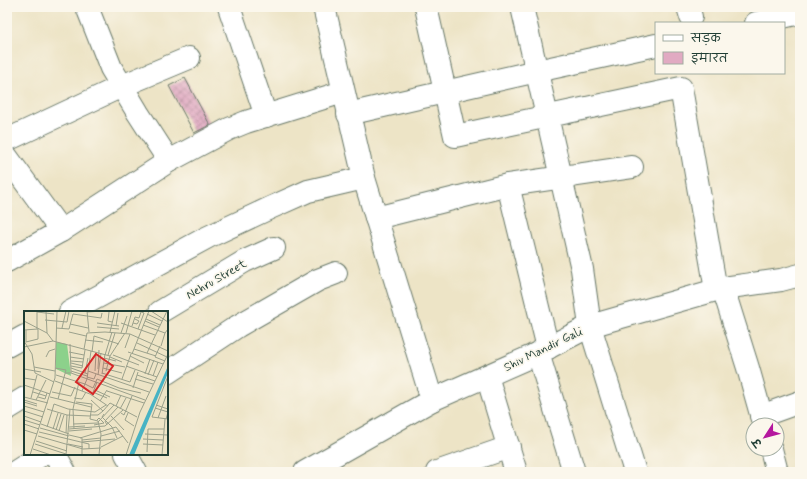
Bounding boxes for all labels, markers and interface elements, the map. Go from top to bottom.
legend [655,22,785,74]
text: सड़क [690,31,722,47]
text: इमारत [691,51,729,67]
street label: Nehru Street [183,256,250,304]
inset map [24,311,168,455]
street label: Shiv Mandir Gali [501,324,585,376]
north arrow [745,417,785,457]
text: उ [749,434,766,450]

